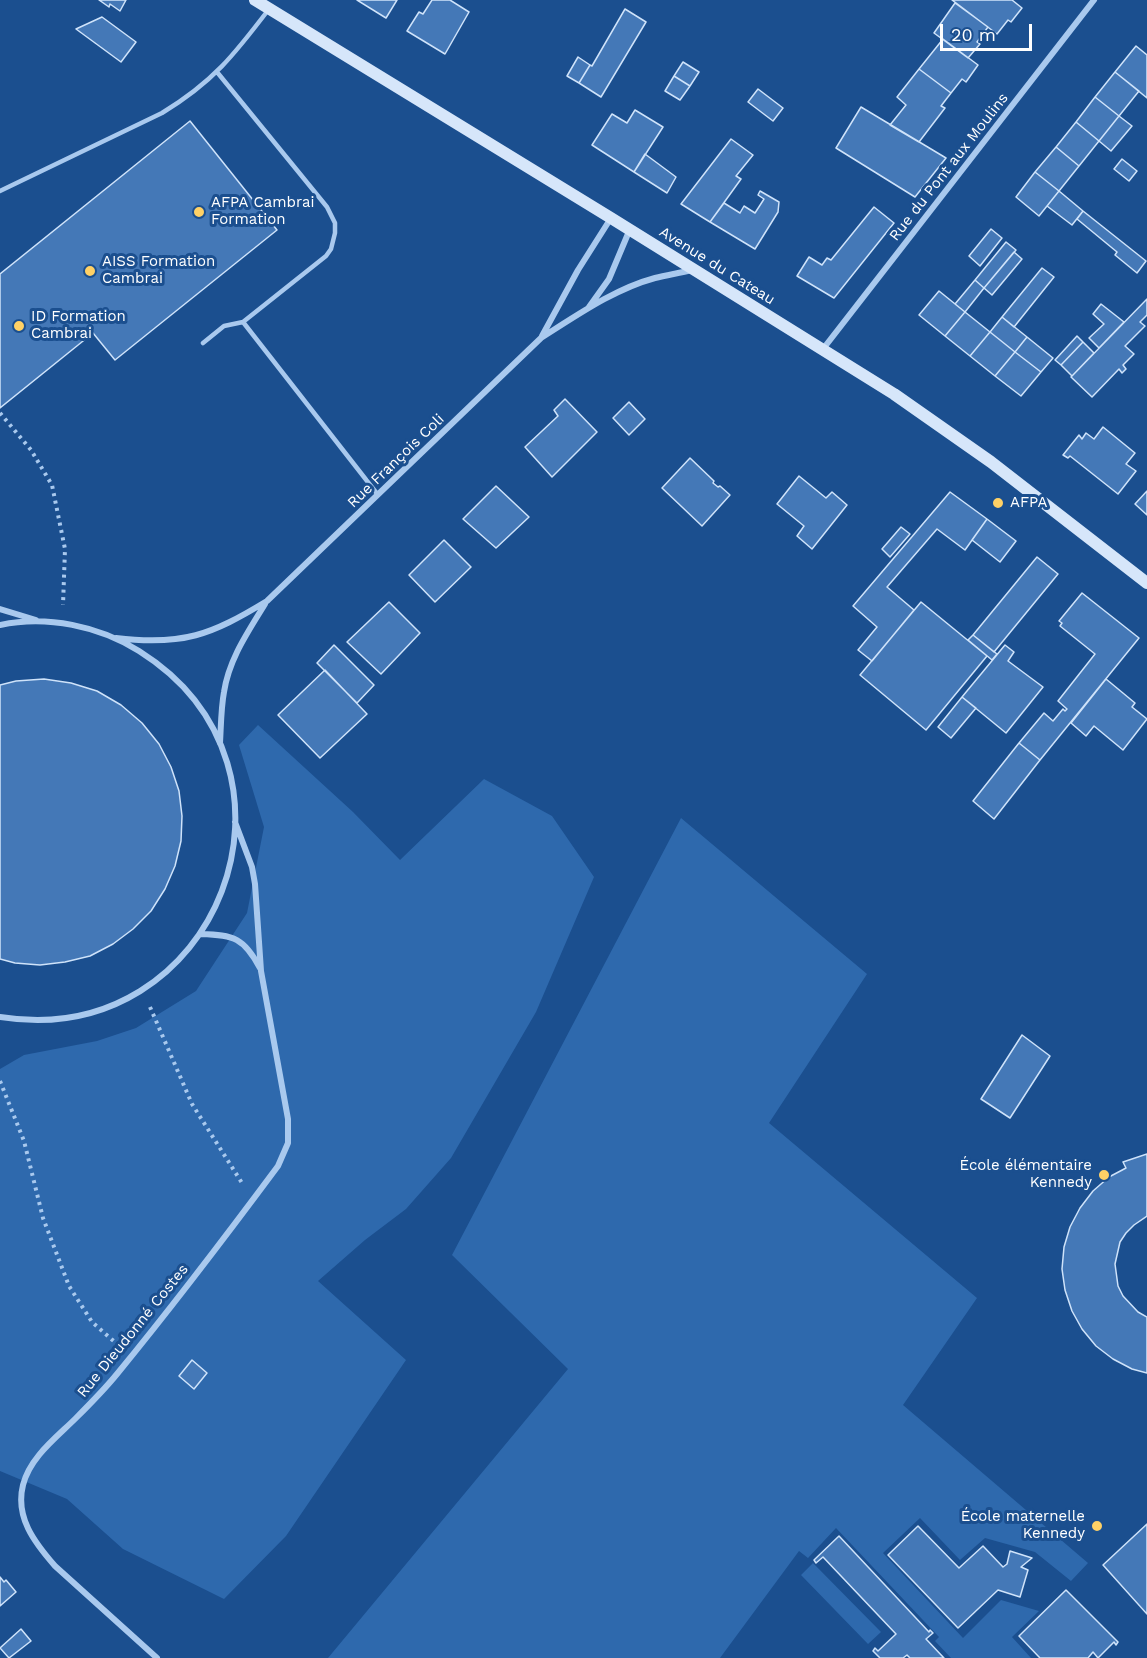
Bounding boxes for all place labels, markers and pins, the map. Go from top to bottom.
place label: AFPA Cambrai Formation [211,194,314,229]
marker: AFPA Cambrai Formation [192,205,206,219]
place label: AISS Formation Cambrai [102,253,215,288]
marker: AISS Formation Cambrai [83,264,97,278]
place label: ID Formation Cambrai [31,308,126,343]
marker: ID Formation Cambrai [12,319,26,333]
place label: AFPA [1010,494,1047,512]
marker: AFPA [991,496,1005,510]
place label: École élémentaire Kennedy [960,1157,1092,1192]
marker: École élémentaire Kennedy [1097,1168,1111,1182]
place label: École maternelle Kennedy [961,1508,1085,1543]
marker: École maternelle Kennedy [1090,1519,1104,1533]

